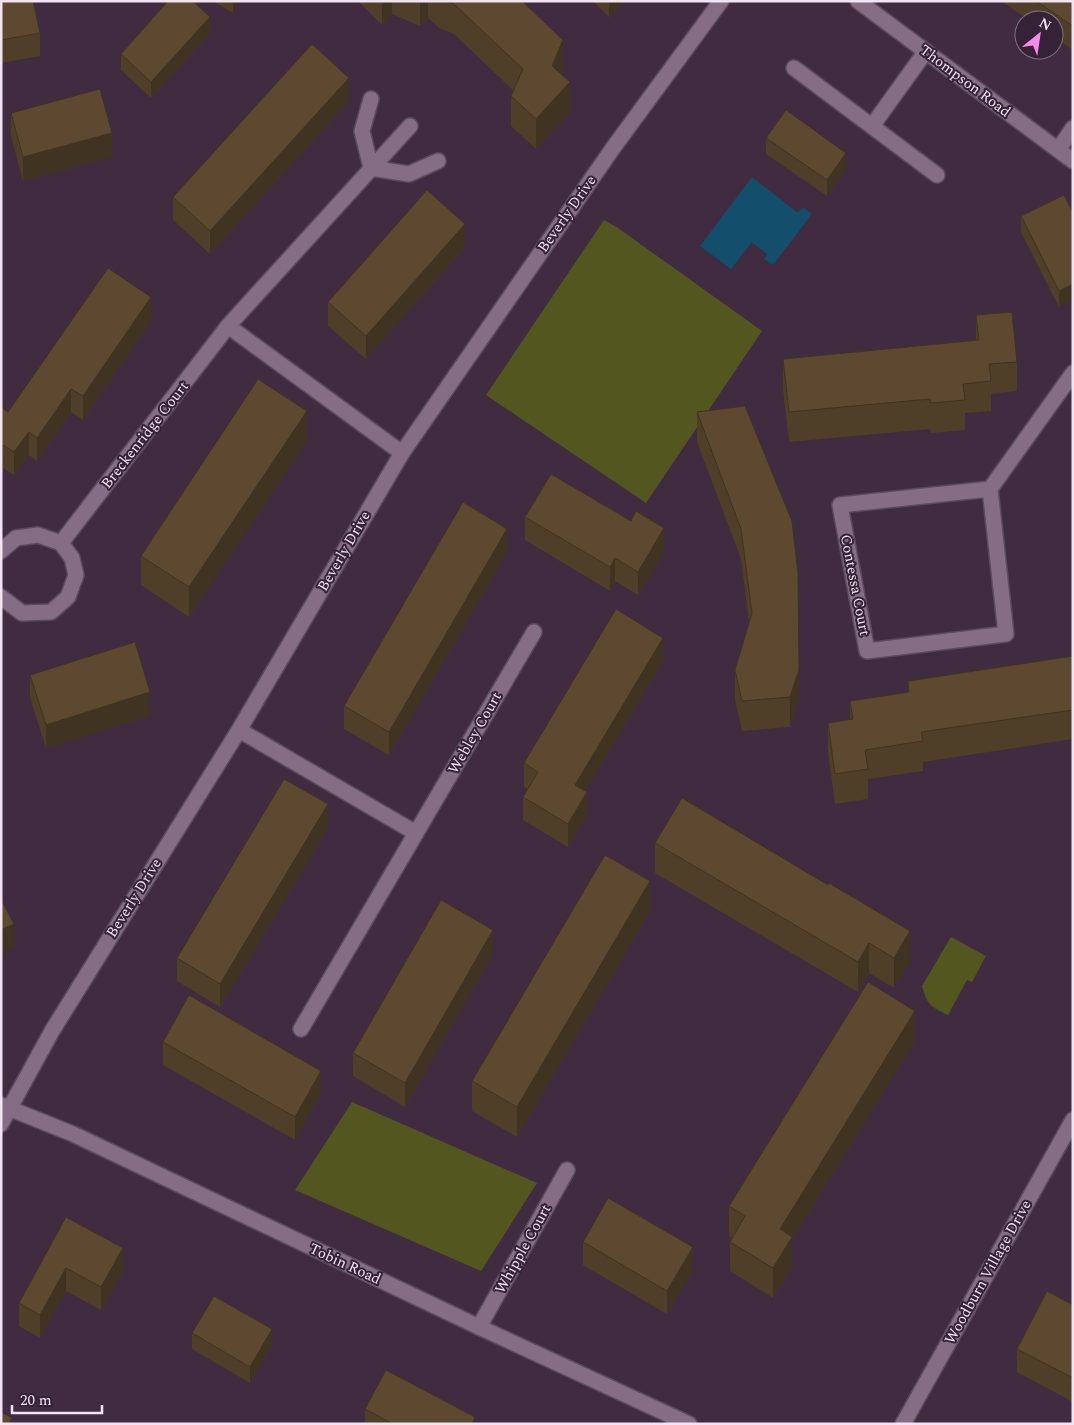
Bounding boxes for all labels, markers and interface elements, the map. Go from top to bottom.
north arrow [1014,10,1064,60]
text: N [1035,12,1055,36]
street label: Thompson Road [914,39,1016,123]
street label: Beverly Drive [532,171,602,257]
street label: Breckenridge Court [96,376,194,494]
street label: Beverly Drive [312,506,376,596]
street label: Contessa Court [834,532,876,638]
street label: Webley Court [442,688,508,778]
street label: Beverly Drive [100,854,168,942]
street label: Woodburn Village Drive [939,1196,1037,1348]
street label: Whipple Court [489,1200,557,1298]
street label: Tobin Road [305,1237,385,1291]
scale bar [12,1382,102,1414]
text: 20 m [20,1389,52,1412]

